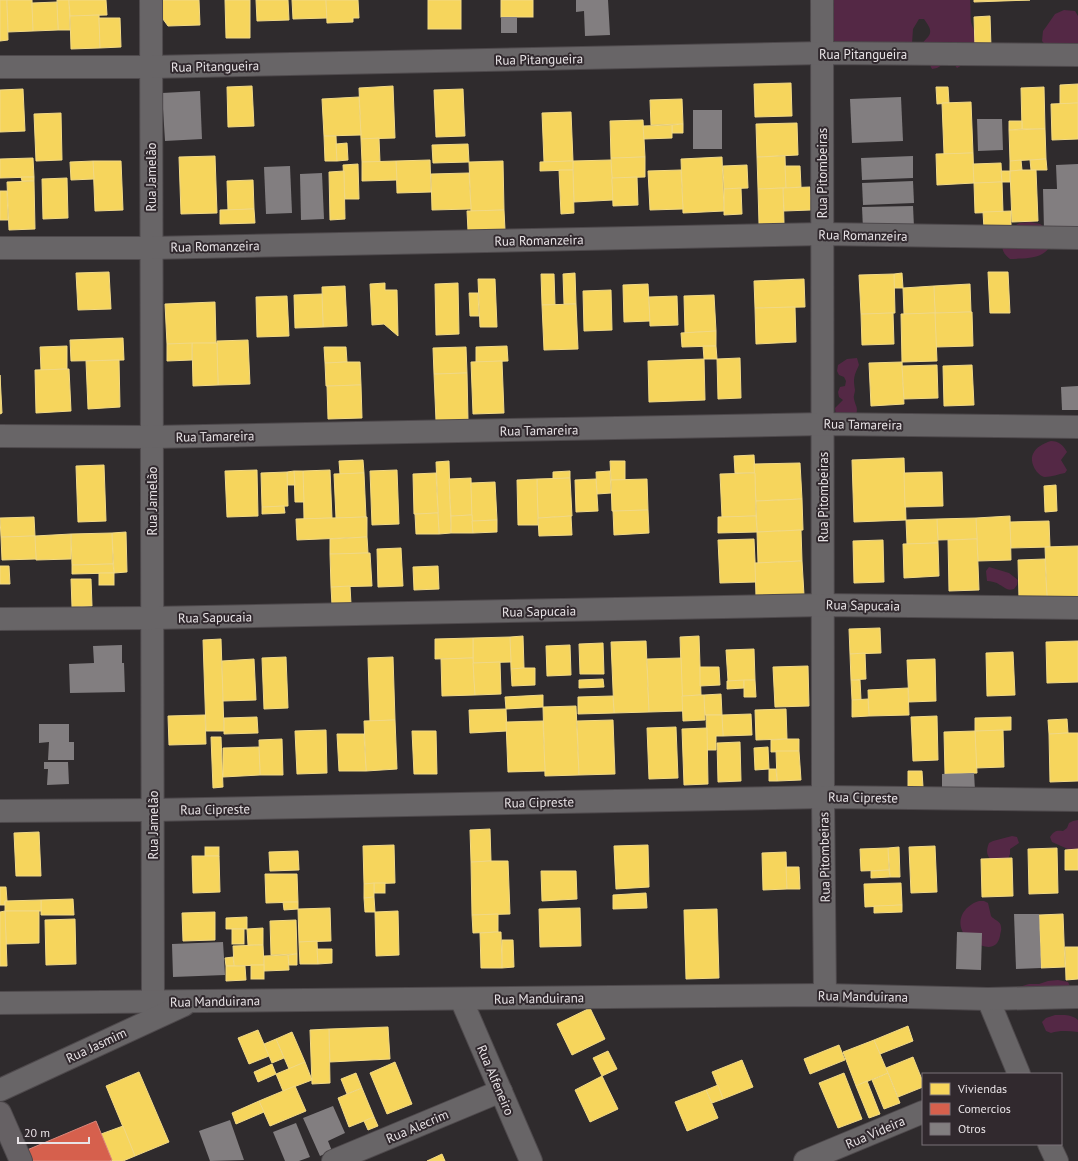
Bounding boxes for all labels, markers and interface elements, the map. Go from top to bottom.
street label: Rua Pitangueira [819,46,907,63]
street label: Rua Pitangueira [495,50,583,69]
street label: Rua Pitangueira [171,57,259,76]
street label: Rua Pitombeiras [814,128,831,218]
street label: Rua Jamelão [143,142,160,212]
street label: Rua Romanzeira [818,226,908,245]
street label: Rua Romanzeira [494,231,584,250]
street label: Rua Romanzeira [170,237,260,256]
street label: Rua Tamareira [823,415,903,434]
street label: Rua Tamareira [499,421,579,440]
street label: Rua Tamareira [175,427,255,446]
street label: Rua Pitombeiras [815,452,832,542]
street label: Rua Jamelão [144,466,161,536]
street label: Rua Sapucaia [826,596,900,615]
street label: Rua Sapucaia [502,602,576,621]
street label: Rua Sapucaia [178,608,252,627]
street label: Rua Cipreste [828,788,898,807]
street label: Rua Jamelão [145,790,162,860]
street label: Rua Cipreste [504,793,574,812]
street label: Rua Cipreste [180,800,250,819]
street label: Rua Pitombeiras [815,812,834,902]
street label: Rua Manduirana [818,987,908,1006]
street label: Rua Manduirana [494,989,584,1008]
street label: Rua Manduirana [170,992,260,1011]
street label: Rua Jasmim [63,1024,129,1067]
street label: Rua Alfeneiro [473,1042,518,1118]
legend [922,1073,1062,1145]
text: Viviendas [957,1081,1007,1096]
text: Comercios [958,1101,1011,1116]
street label: Rua Alecrim [383,1106,451,1147]
street label: Rua Videira [843,1112,907,1153]
scale bar [18,1119,89,1145]
text: Otros [958,1121,986,1136]
text: 20 m [24,1125,50,1140]

